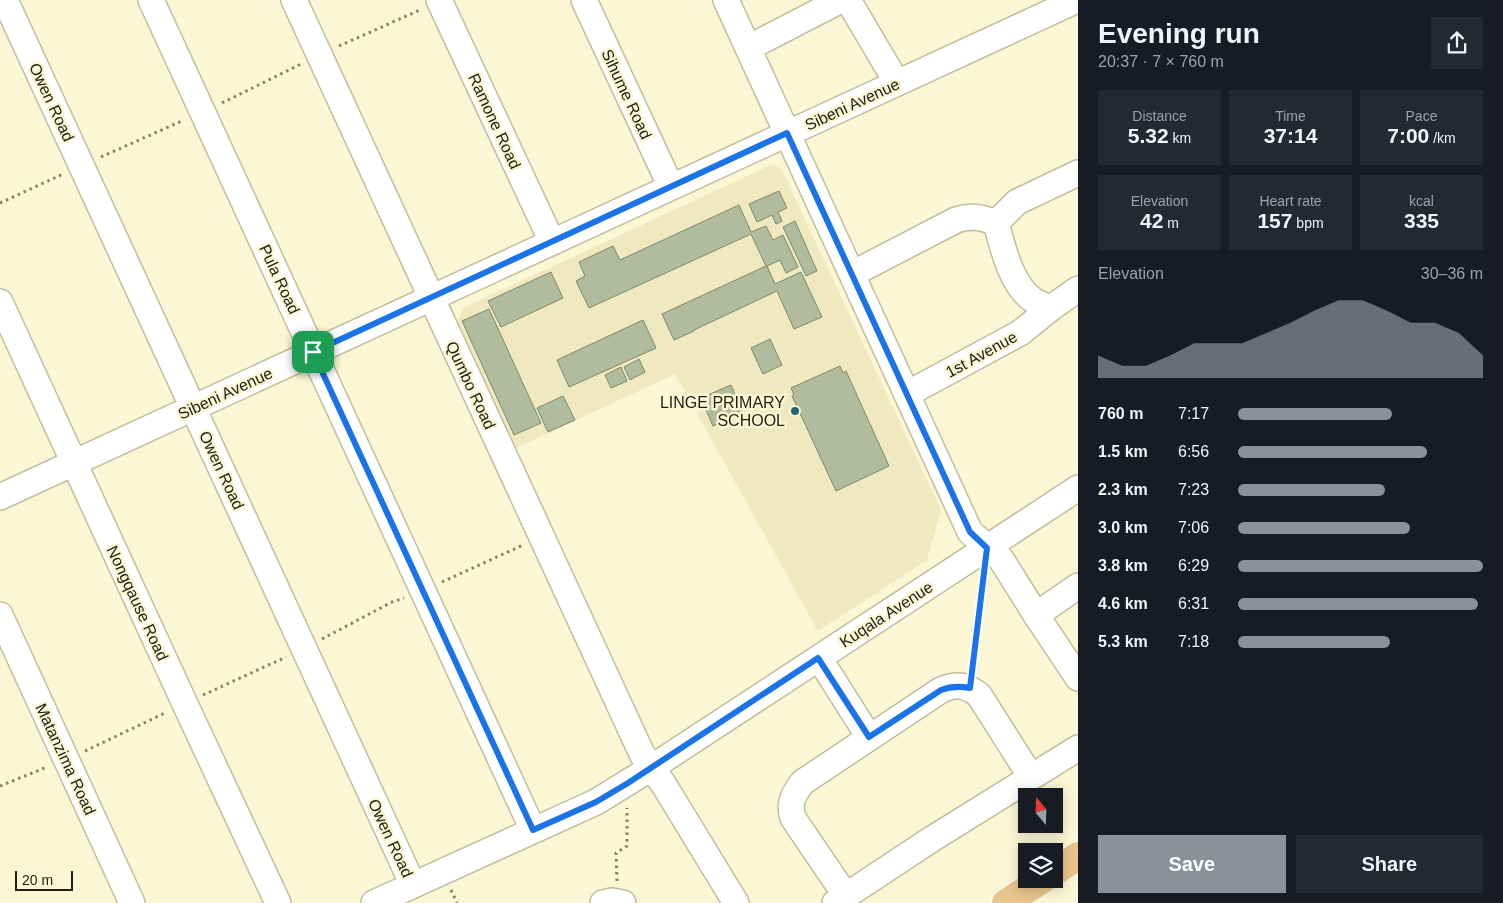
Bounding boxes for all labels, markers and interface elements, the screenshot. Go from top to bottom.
button: share [1431,17,1483,69]
text: Evening run [1098,18,1260,49]
street label: Sihume Road [598,47,655,142]
text: 20:37 · 7 × 760 m [1098,53,1224,70]
street label: Owen Road [26,60,77,144]
street label: Ramone Road [465,71,524,172]
street label: Sibeni Avenue [802,75,902,134]
text: Distance [1132,108,1187,124]
text: Time [1275,108,1306,124]
text: Pace [1406,108,1437,124]
text: 5.32 [1128,124,1169,147]
text: 37:14 [1264,124,1317,147]
text: 7:00 [1387,124,1429,147]
text: km [1169,130,1191,146]
text: /km [1429,130,1456,146]
text: Elevation [1131,193,1188,209]
text: Heart rate [1259,193,1322,209]
text: kcal [1409,193,1434,209]
text: 42 [1140,209,1163,232]
text: 157 [1257,209,1292,232]
text: 335 [1404,209,1439,232]
text: m [1163,215,1179,231]
text: bpm [1292,215,1324,231]
street label: Pula Road [256,242,303,317]
text: Elevation [1098,265,1164,282]
text: 30–36 m [1421,265,1483,282]
street label: 1st Avenue [943,328,1020,381]
pin [292,331,334,373]
icon: arrive [299,338,327,366]
street label: Qumbo Road [443,338,498,432]
street label: Sibeni Avenue [175,364,275,423]
place label: LINGE PRIMARY SCHOOL [660,394,785,429]
marker: LINGE PRIMARY SCHOOL [789,405,801,417]
text: 760 m [1098,405,1143,422]
text: 7:17 [1178,405,1209,422]
street label: Owen Road [196,428,247,512]
text: 1.5 km [1098,443,1148,460]
text: 6:56 [1178,443,1209,460]
text: 2.3 km [1098,481,1148,498]
text: 7:23 [1178,481,1209,498]
text: 3.0 km [1098,519,1148,536]
text: 7:06 [1178,519,1209,536]
street label: Nongqause Road [104,543,172,663]
text: 3.8 km [1098,557,1148,574]
text: 6:29 [1178,557,1209,574]
street label: Kuqala Avenue [837,578,936,651]
text: 4.6 km [1098,595,1148,612]
text: 6:31 [1178,595,1209,612]
text: 5.3 km [1098,633,1148,650]
text: 7:18 [1178,633,1209,650]
street label: Matanzima Road [32,701,99,818]
north arrow [1018,788,1062,832]
map controls [1018,788,1063,888]
street label: Owen Road [365,796,416,880]
button: Save [1098,835,1286,893]
button: Share [1296,835,1483,893]
button: layers [1018,843,1063,888]
scale bar [15,868,72,891]
text: 20 m [22,872,53,888]

